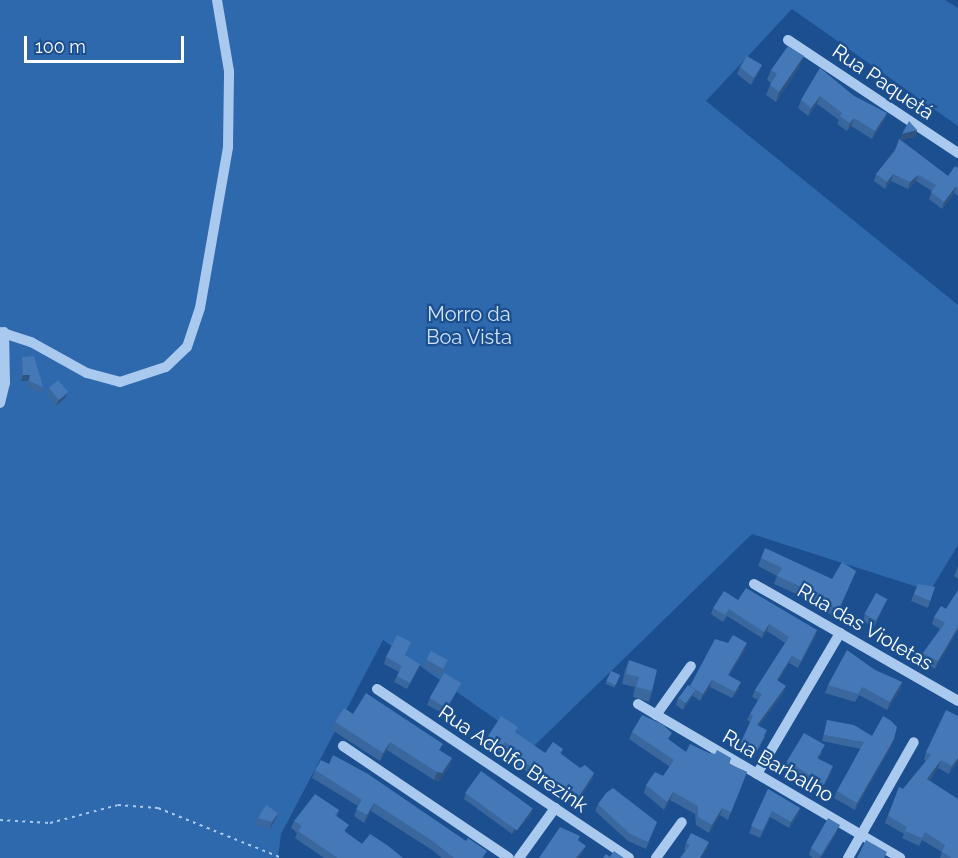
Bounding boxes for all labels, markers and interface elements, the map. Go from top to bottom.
scale bar [27,24,188,62]
text: 100 m [35,36,86,57]
street label: Rua Paquetá [828,39,938,125]
park label: Morro da Boa Vista [426,302,512,349]
street label: Rua das Violetas [793,578,937,676]
street label: Rua Adolfo Brezink [434,700,592,818]
street label: Rua Barbalho [718,725,838,807]

